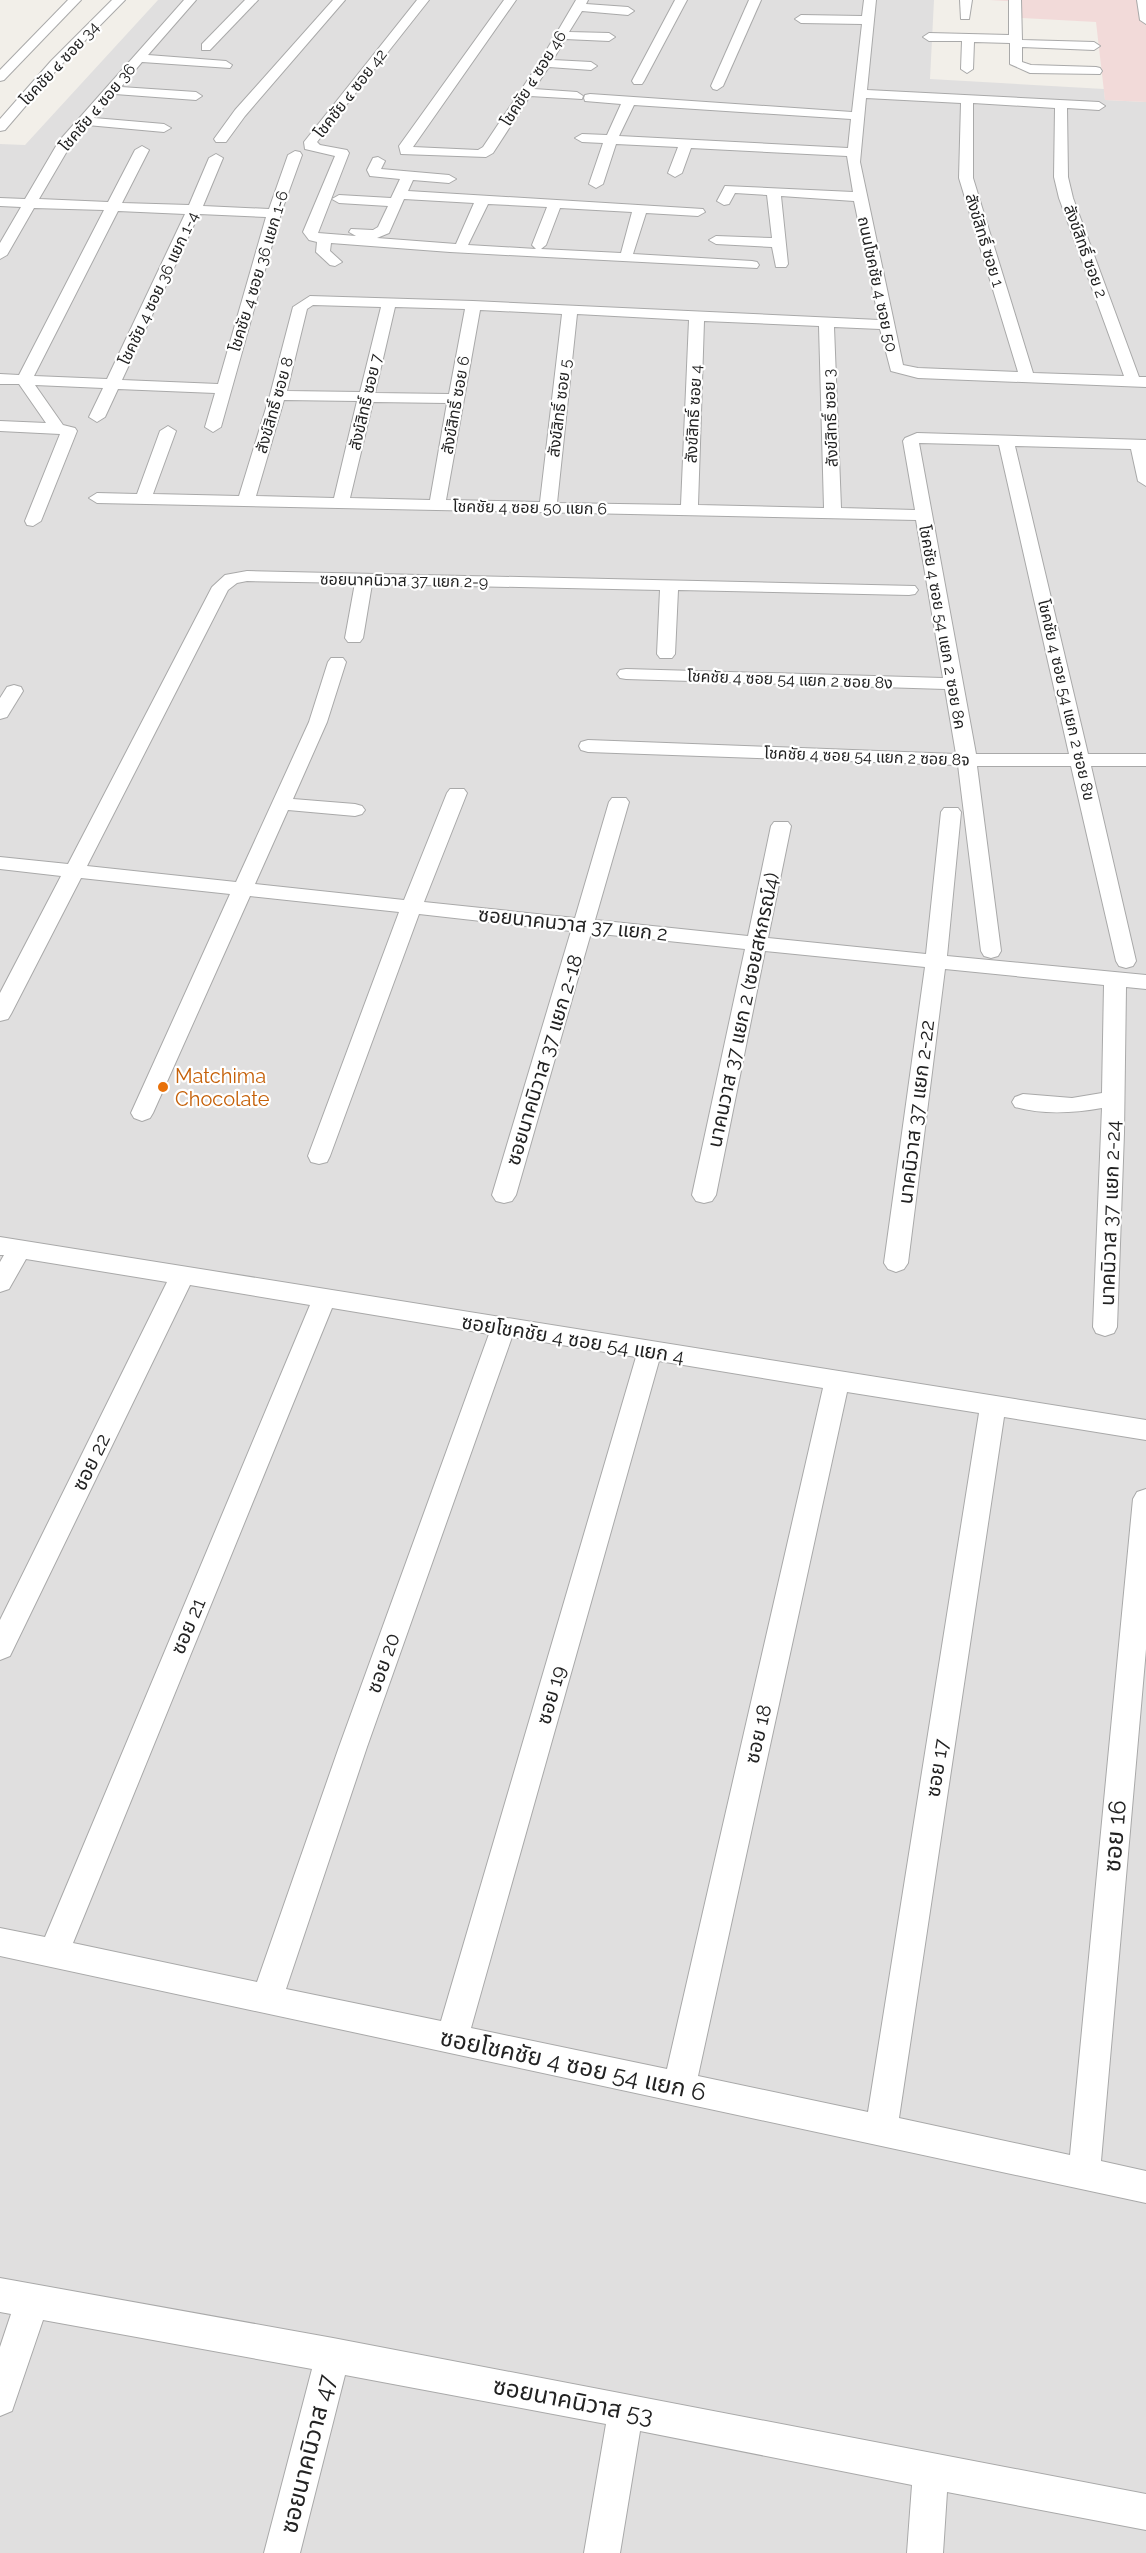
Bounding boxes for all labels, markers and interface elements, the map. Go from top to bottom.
street label: โชคชัย ๔ ซอย 34 [16,17,103,109]
street label: โชคชัย ๔ ซอย 46 [497,27,570,129]
street label: โชคชัย ๔ ซอย 42 [310,45,391,141]
street label: โชคชัย ๔ ซอย 36 [55,60,139,155]
street label: โชคชัย 4 ซอย 36 แยก 1-6 [225,188,292,354]
street label: สังข์สิทธิ์ ซอย 1 [961,191,1008,289]
street label: สังข์สิทธิ์ ซอย 2 [1060,202,1111,301]
street label: โชคชัย 4 ซอย 36 แยก 1-4 [115,209,202,368]
street label: ถนนโชคชัย 4 ซอย 50 [854,215,901,354]
street label: สังข์สิทธิ์ ซอย 7 [345,352,386,452]
street label: สังข์สิทธิ์ ซอย 6 [437,354,473,456]
street label: สังข์สิทธิ์ ซอย 8 [252,355,297,456]
street label: สังข์สิทธิ์ ซอย 5 [544,358,575,458]
street label: สังข์สิทธิ์ ซอย 4 [681,364,706,464]
street label: สังข์สิทธิ์ ซอย 3 [819,368,842,467]
street label: โชคชัย 4 ซอย 50 แยก 6 [453,497,607,518]
street label: โชคชัย 4 ซอย 54 แยก 2 ซอย 8ค [915,524,970,731]
street label: ซอยนาคนิวาส 37 แยก 2-9 [320,570,488,591]
street label: โชคชัย 4 ซอย 54 แยก 2 ซอย 8ข [1034,598,1099,803]
street label: โชคชัย 4 ซอย 54 แยก 2 ซอย 8ง [687,666,893,693]
street label: โชคชัย 4 ซอย 54 แยก 2 ซอย 8จ [764,743,970,770]
street label: นาคนวาส 37 แยก 2 (ซอยสหกรณ์4) [702,870,784,1150]
street label: ซอยนาคนวาส 37 แยก 2 [477,902,669,946]
street label: ซอยนาคนิวาส 37 แยก 2-18 [500,952,588,1168]
street label: นาคนิวาส 37 แยก 2-22 [893,1019,939,1205]
place label: Matchima Chocolate [175,1064,270,1111]
marker: Matchima Chocolate [156,1080,170,1094]
street label: นาคนิวาส 37 แยก 2-24 [1095,1120,1125,1306]
street label: ซอยโชคชัย 4 ซอย 54 แยก 4 [460,1310,686,1368]
street label: ซอย 22 [67,1430,115,1494]
street label: ซอย 21 [166,1594,211,1658]
street label: ซอย 20 [361,1630,405,1696]
street label: ซอย 19 [531,1663,571,1727]
street label: ซอย 18 [740,1702,776,1766]
street label: ซอย 17 [921,1737,953,1799]
street label: ซอย 16 [1097,1799,1132,1873]
street label: ซอยโชคชัย 4 ซอย 54 แยก 6 [437,2022,709,2107]
street label: ซอยนาคนิวาส 47 [274,2371,341,2536]
street label: ซอยนาคนิวาส 53 [491,2371,656,2430]

